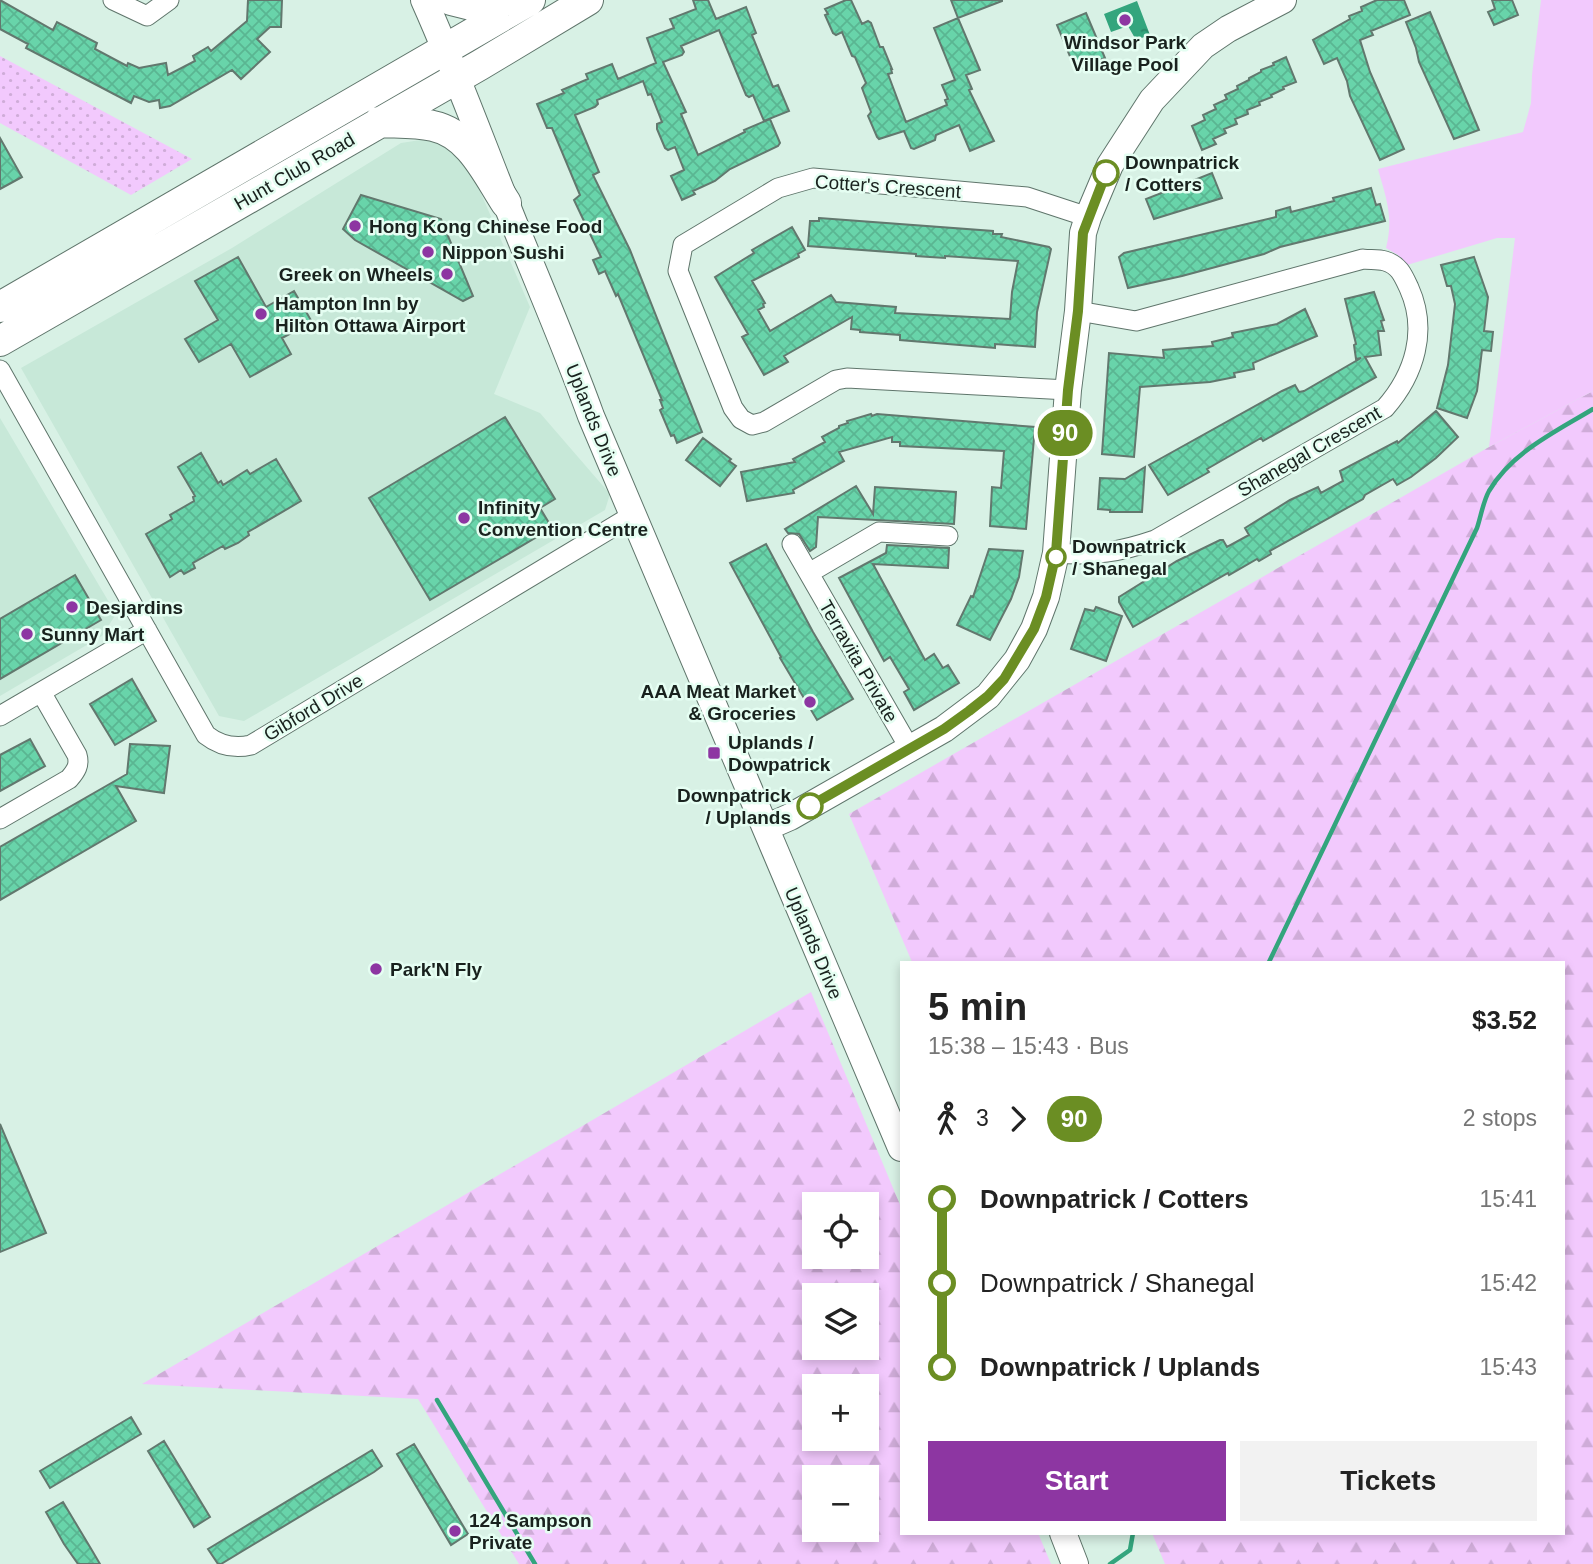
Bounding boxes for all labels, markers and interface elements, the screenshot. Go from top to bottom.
marker: Windsor Park Village Pool [1117,12,1133,28]
place label: Windsor Park Village Pool [1064,32,1187,75]
street label: Hunt Club Road [230,129,358,214]
place label: Downpatrick / Cotters [1125,152,1239,195]
marker: Downpatrick / Cotters [1093,160,1119,186]
street label: Cotter's Crescent [814,171,962,202]
place label: Hong Kong Chinese Food [369,216,602,237]
marker: Hong Kong Chinese Food [347,218,363,234]
place label: Nippon Sushi [442,242,564,263]
marker: Nippon Sushi [420,244,436,260]
place label: Greek on Wheels [279,264,433,285]
marker: Greek on Wheels [439,266,455,282]
place label: Hampton Inn by Hilton Ottawa Airport [275,293,466,336]
marker: Hampton Inn by Hilton Ottawa Airport [253,306,269,322]
street label: Uplands Drive [561,361,626,479]
street label: Shanegal Crescent [1234,402,1385,501]
line badge: 90 [1034,410,1096,456]
text: 90 [1052,419,1078,446]
place label: Infinity Convention Centre [478,497,648,540]
marker: Infinity Convention Centre [456,510,472,526]
place label: Downpatrick / Shanegal [1072,536,1186,579]
marker: Downpatrick / Shanegal [1046,547,1066,567]
place label: Desjardins [86,597,183,618]
street label: Terravita Private [815,597,902,726]
marker: Desjardins [64,599,80,615]
place label: Sunny Mart [41,624,145,645]
marker: Sunny Mart [19,626,35,642]
street label: Gibford Drive [260,670,367,745]
place label: AAA Meat Market & Groceries [640,681,797,724]
marker: AAA Meat Market & Groceries [802,694,818,710]
place label: Uplands / Dowpatrick [728,732,831,775]
marker: Uplands / Dowpatrick [706,745,722,761]
place label: Downpatrick / Uplands [677,785,791,828]
marker: Downpatrick / Uplands [797,793,823,819]
street label: Uplands Drive [781,884,847,1002]
place label: Park'N Fly [390,959,483,980]
marker: Park'N Fly [368,961,384,977]
text: 5 min [928,986,1027,1028]
text: $3.52 [1472,1005,1537,1035]
text: 15:38 – 15:43 · Bus [928,1033,1129,1059]
icon: walk [928,1100,966,1138]
icon: forward [999,1100,1037,1138]
text: 3 [976,1105,989,1131]
text: 90 [1061,1105,1088,1132]
text: 2 stops [1463,1105,1537,1131]
text: Downpatrick / Cotters [980,1184,1249,1214]
text: 15:41 [1479,1186,1537,1212]
map controls [802,1192,879,1542]
button: locate [802,1192,879,1269]
text: Downpatrick / Shanegal [980,1268,1255,1298]
text: 15:42 [1479,1270,1537,1296]
button: layers [802,1283,879,1360]
text: Downpatrick / Uplands [980,1352,1260,1382]
text: 15:43 [1479,1354,1537,1380]
button: + [802,1374,879,1451]
button: Start [928,1441,1226,1521]
button: Tickets [1240,1441,1537,1521]
button: − [802,1465,879,1542]
place label: 124 Sampson Private [469,1510,592,1553]
marker: 124 Sampson Private [447,1523,463,1539]

